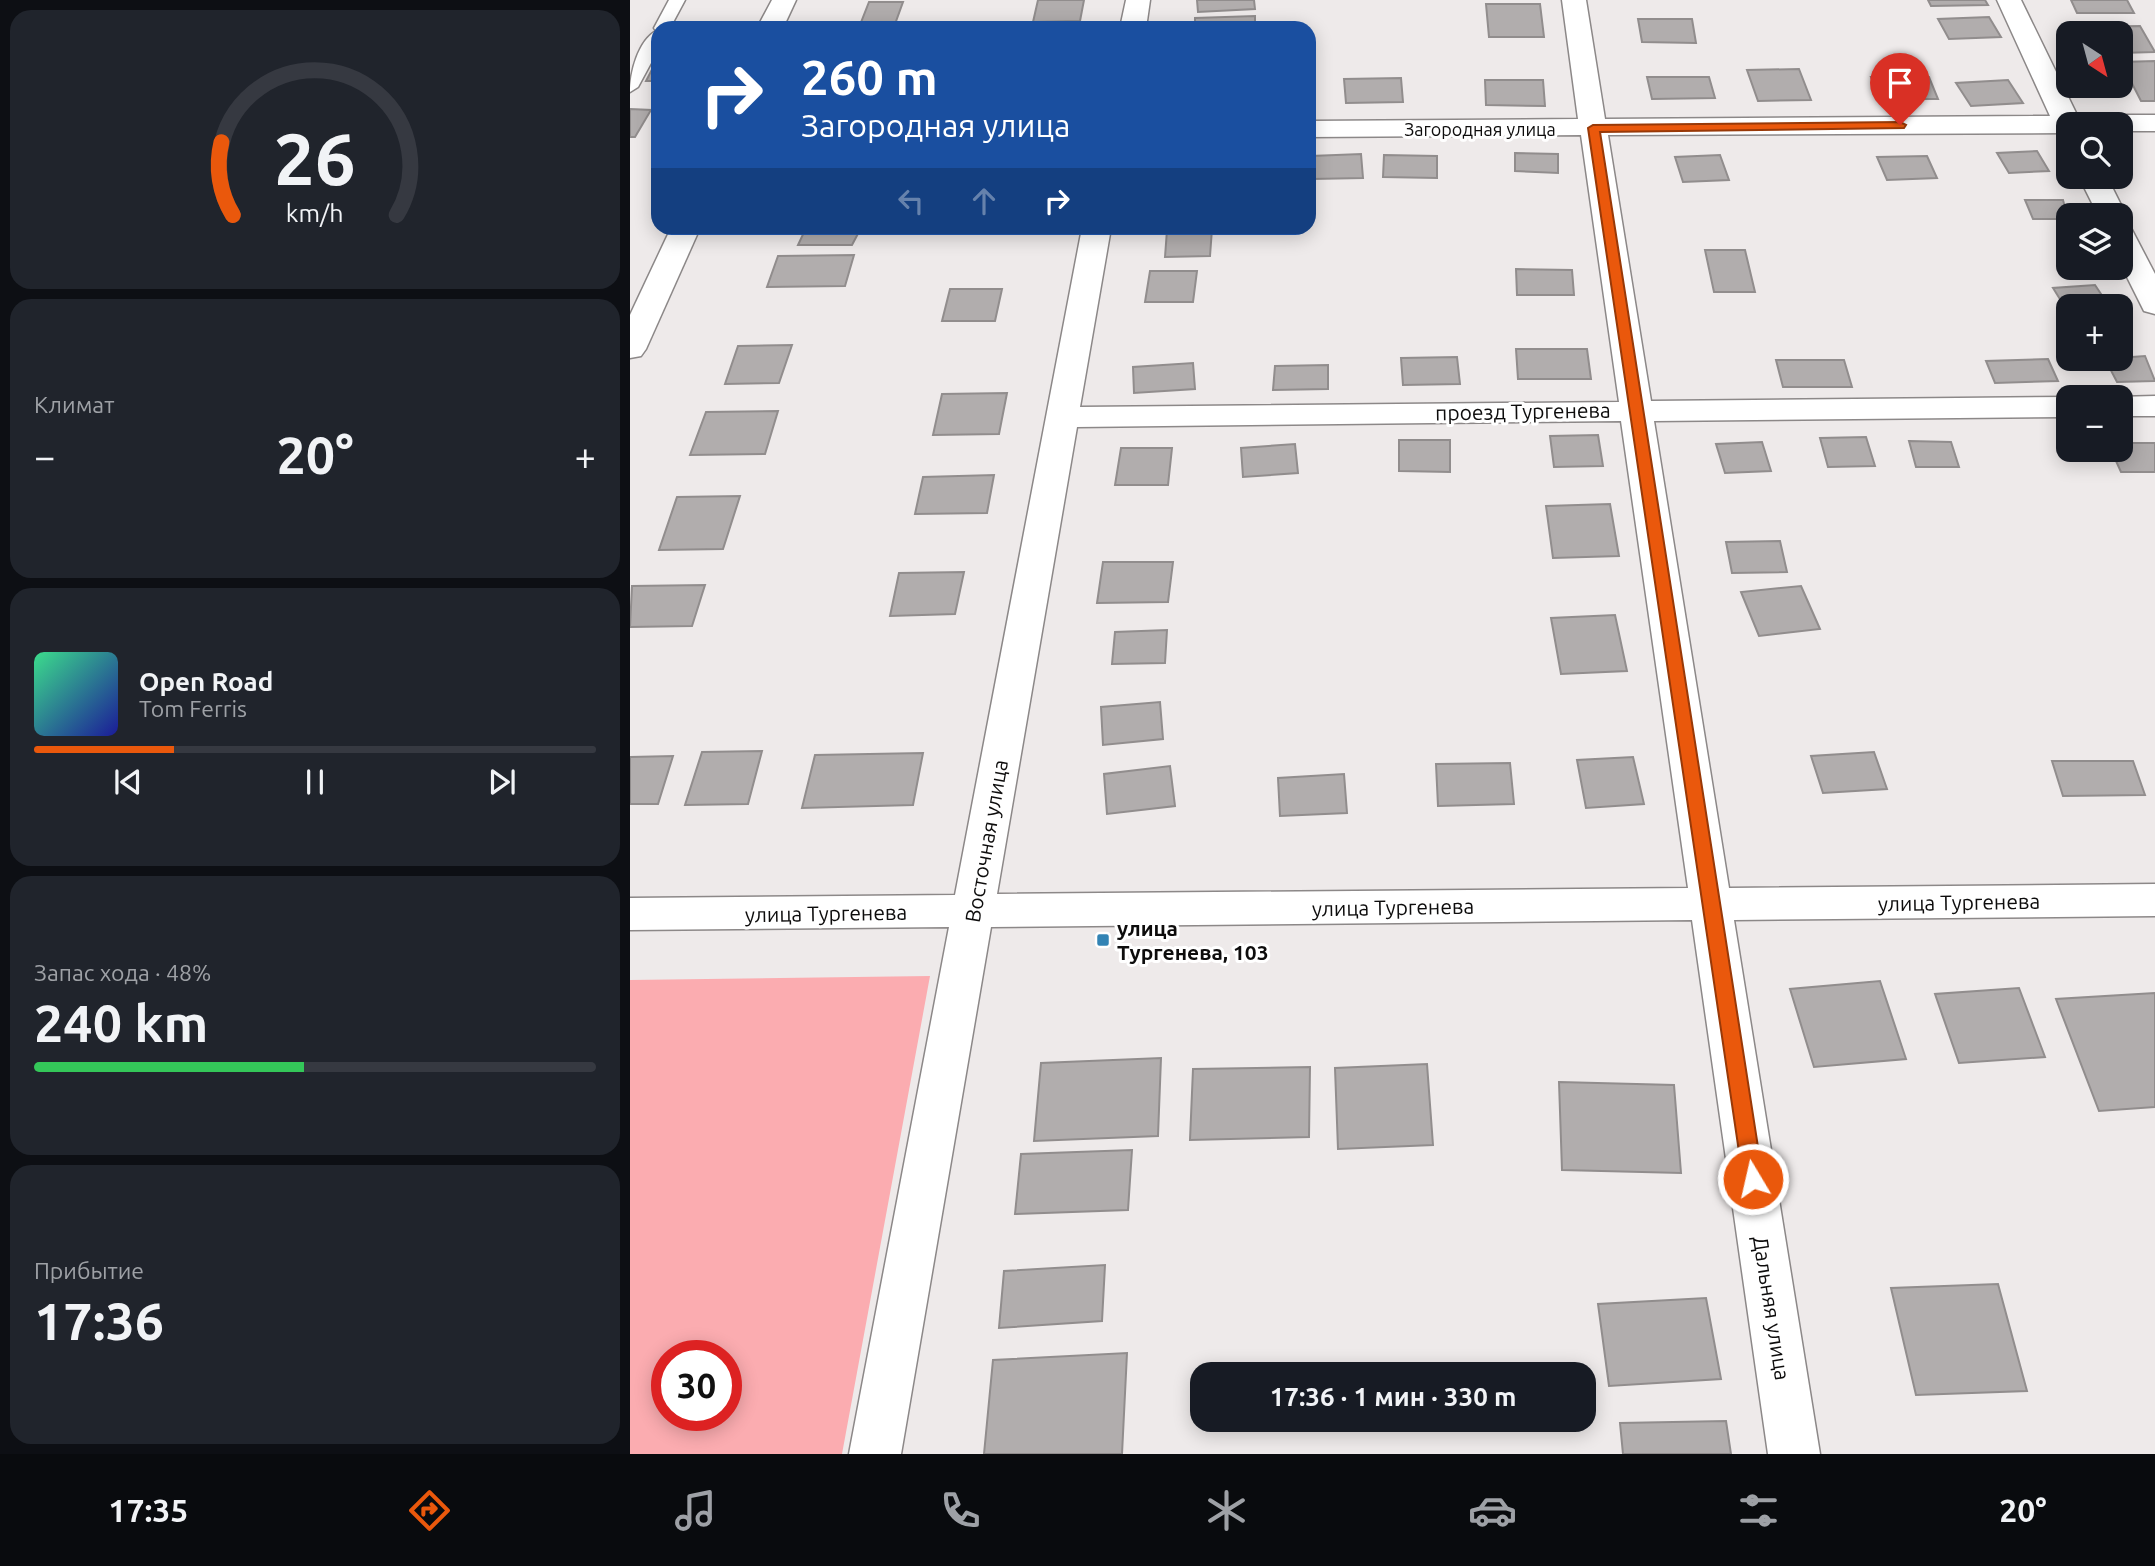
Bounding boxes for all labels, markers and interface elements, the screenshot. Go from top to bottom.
north arrow [2056,21,2133,98]
map controls [2056,21,2133,462]
icon: right [686,49,777,140]
text: 260 m [801,49,938,104]
pin [1870,53,1930,125]
icon: arrive [1881,64,1919,102]
text: Загородная улица [801,107,1070,143]
button: search [2056,112,2133,189]
text: 26 [274,118,356,200]
street label: Загородная улица [1404,119,1556,139]
icon: left [892,182,930,220]
icon: ahead [965,182,1003,220]
icon: right [1038,182,1076,220]
text: km/h [286,199,344,227]
button: layers [2056,203,2133,280]
button: + [2056,294,2133,371]
button: − [2056,385,2133,462]
text: Климат [34,392,114,417]
street label: проезд Тургенева [1435,397,1611,425]
text: 20° [276,426,354,484]
text: − [34,435,55,477]
text: + [575,435,596,477]
text: Open Road [139,667,273,696]
text: Tom Ferris [139,696,247,721]
street label: Восточная улица [960,758,1012,924]
icon: previous [109,763,147,801]
icon: pause [296,763,334,801]
icon: next [483,763,521,801]
street label: улица Тургенева [1878,889,2040,915]
street label: улица Тургенева [1312,894,1474,920]
street label: улица Тургенева [745,900,907,926]
place label: улица Тургенева, 103 [1117,916,1269,964]
marker: улица Тургенева, 103 [1095,932,1111,948]
text: Запас хода · 48% [34,960,211,985]
text: 240 km [34,994,208,1052]
position arrow [1716,1142,1790,1216]
street label: Дальняя улица [1749,1234,1795,1382]
text: Прибытие [34,1258,144,1283]
text: 17:36 [34,1292,164,1350]
speed limit sign: 30 [651,1340,742,1431]
text: 17:36 · 1 мин · 330 m [1270,1382,1516,1411]
icon: directions [405,1486,454,1535]
icon: music [671,1486,720,1535]
icon: phone [936,1486,985,1535]
icon: climate [1202,1486,1251,1535]
icon: car [1468,1486,1517,1535]
icon: filters [1734,1486,1783,1535]
text: 17:35 [108,1492,188,1528]
text: 20° [1999,1492,2047,1528]

